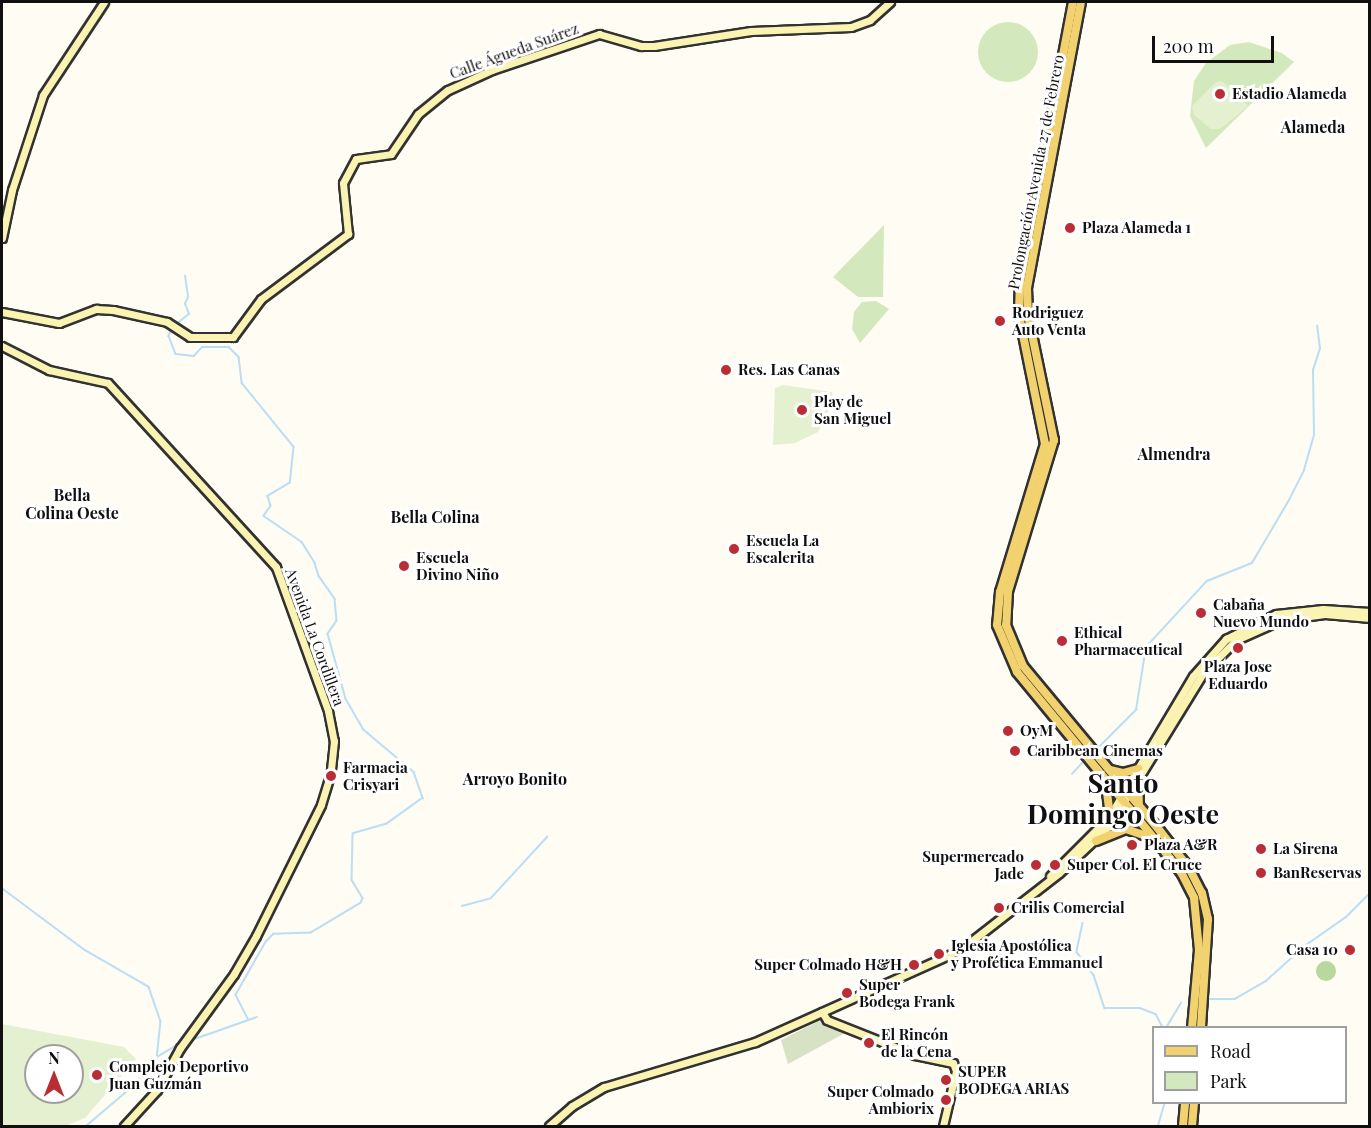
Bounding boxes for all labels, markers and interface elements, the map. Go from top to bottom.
street label: Calle Águeda Suárez [447,19,581,83]
scale bar [1155,24,1276,62]
text: 200 m [1163,34,1214,58]
street label: Prolongación Avenida 27 de Febrero [1004,53,1068,291]
place label: Estadio Alameda [1232,85,1347,103]
marker: Estadio Alameda [1213,87,1227,101]
district label: Alameda [1281,117,1345,137]
place label: Plaza Alameda 1 [1082,219,1192,237]
marker: Plaza Alameda 1 [1063,221,1077,235]
place label: Rodriguez Auto Venta [1012,303,1087,338]
marker: Rodriguez Auto Venta [993,314,1007,328]
place label: Res. Las Canas [738,361,840,379]
marker: Res. Las Canas [719,363,733,377]
place label: Play de San Miguel [814,392,891,427]
marker: Play de San Miguel [795,403,809,417]
district label: Almendra [1137,444,1211,464]
district label: Bella Colina Oeste [25,485,119,523]
district label: Bella Colina [390,507,480,527]
place label: Escuela La Escalerita [746,531,819,566]
marker: Escuela La Escalerita [727,542,741,556]
place label: Escuela Divino Niño [416,548,499,583]
marker: Escuela Divino Niño [397,559,411,573]
street label: Avenida La Cordillera [282,565,348,709]
place label: Cabaña Nuevo Mundo [1213,595,1309,630]
marker: Cabaña Nuevo Mundo [1194,606,1208,620]
place label: Ethical Pharmaceutical [1074,623,1183,658]
marker: Ethical Pharmaceutical [1055,634,1069,648]
marker: Plaza Jose Eduardo [1231,641,1245,655]
place label: Plaza Jose Eduardo [1204,657,1272,692]
place label: OyM [1020,722,1053,740]
marker: OyM [1001,724,1015,738]
place label: Caribbean Cinemas [1027,742,1163,760]
marker: Caribbean Cinemas [1008,744,1022,758]
place label: Farmacia Crisyari [343,758,408,793]
district label: Santo Domingo Oeste [1027,766,1219,829]
marker: Farmacia Crisyari [324,769,338,783]
district label: Arroyo Bonito [463,769,567,789]
place label: Plaza A&R [1144,836,1218,854]
marker: Plaza A&R [1125,838,1139,852]
place label: La Sirena [1273,840,1338,858]
marker: La Sirena [1254,842,1268,856]
place label: Supermercado Jade [922,847,1024,882]
place label: Super Col. El Cruce [1067,856,1202,874]
marker: Supermercado Jade [1029,858,1043,872]
marker: Super Col. El Cruce [1048,858,1062,872]
place label: BanReservas [1273,864,1362,882]
marker: BanReservas [1254,866,1268,880]
place label: Crilis Comercial [1011,899,1125,917]
marker: Crilis Comercial [992,901,1006,915]
place label: Iglesia Apostólica y Profética Emmanuel [951,936,1103,971]
place label: Casa 10 [1286,941,1338,959]
marker: Casa 10 [1343,943,1357,957]
marker: Iglesia Apostólica y Profética Emmanuel [932,947,946,961]
place label: Super Colmado H&H [754,956,902,974]
marker: Super Colmado H&H [907,958,921,972]
place label: Super Bodega Frank [859,975,955,1010]
marker: Super Bodega Frank [840,986,854,1000]
place label: El Rincón de la Cena [881,1025,952,1060]
legend [1152,1026,1347,1104]
marker: El Rincón de la Cena [862,1036,876,1050]
text: Road [1210,1039,1251,1063]
north arrow [24,1044,84,1104]
text: N [48,1047,60,1068]
place label: Complejo Deportivo Juan Guzmán [109,1057,249,1092]
place label: SUPER BODEGA ARIAS [958,1062,1070,1097]
marker: Complejo Deportivo Juan Guzmán [90,1068,104,1082]
text: Park [1210,1069,1247,1093]
marker: SUPER BODEGA ARIAS [939,1073,953,1087]
place label: Super Colmado Ambiorix [827,1082,934,1117]
marker: Super Colmado Ambiorix [939,1093,953,1107]

